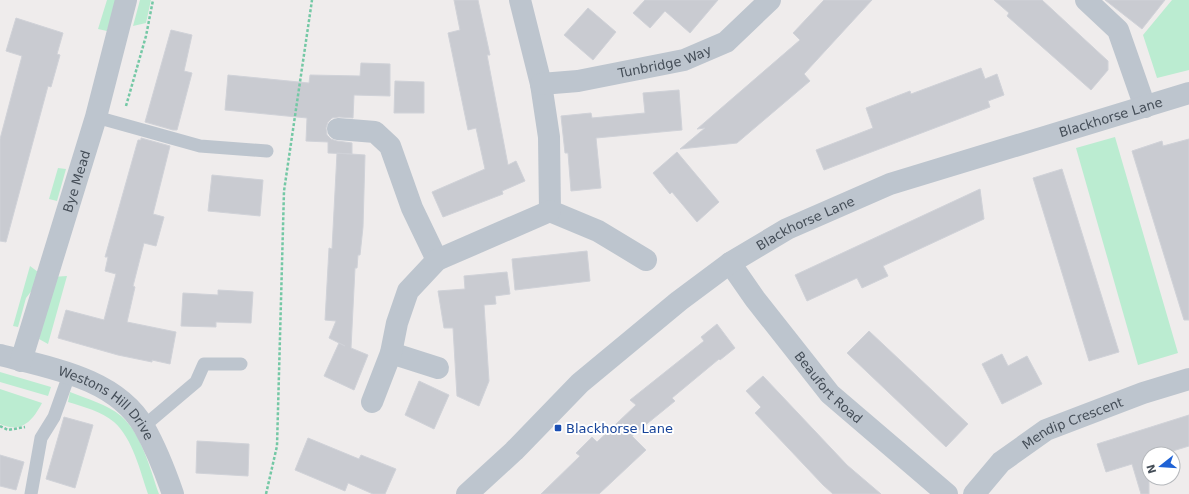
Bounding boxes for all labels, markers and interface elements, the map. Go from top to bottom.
street label: Tunbridge Way [616,42,714,81]
street label: Blackhorse Lane [1057,95,1164,140]
street label: Bye Mead [60,149,93,214]
street label: Blackhorse Lane [754,194,857,254]
street label: Beaufort Road [791,349,865,426]
street label: Westons Hill Drive [56,363,157,443]
street label: Mendip Crescent [1019,394,1125,453]
place label: Blackhorse Lane [566,421,673,436]
marker: Blackhorse Lane [553,423,563,433]
north arrow [1141,446,1181,486]
text: N [1144,462,1159,475]

